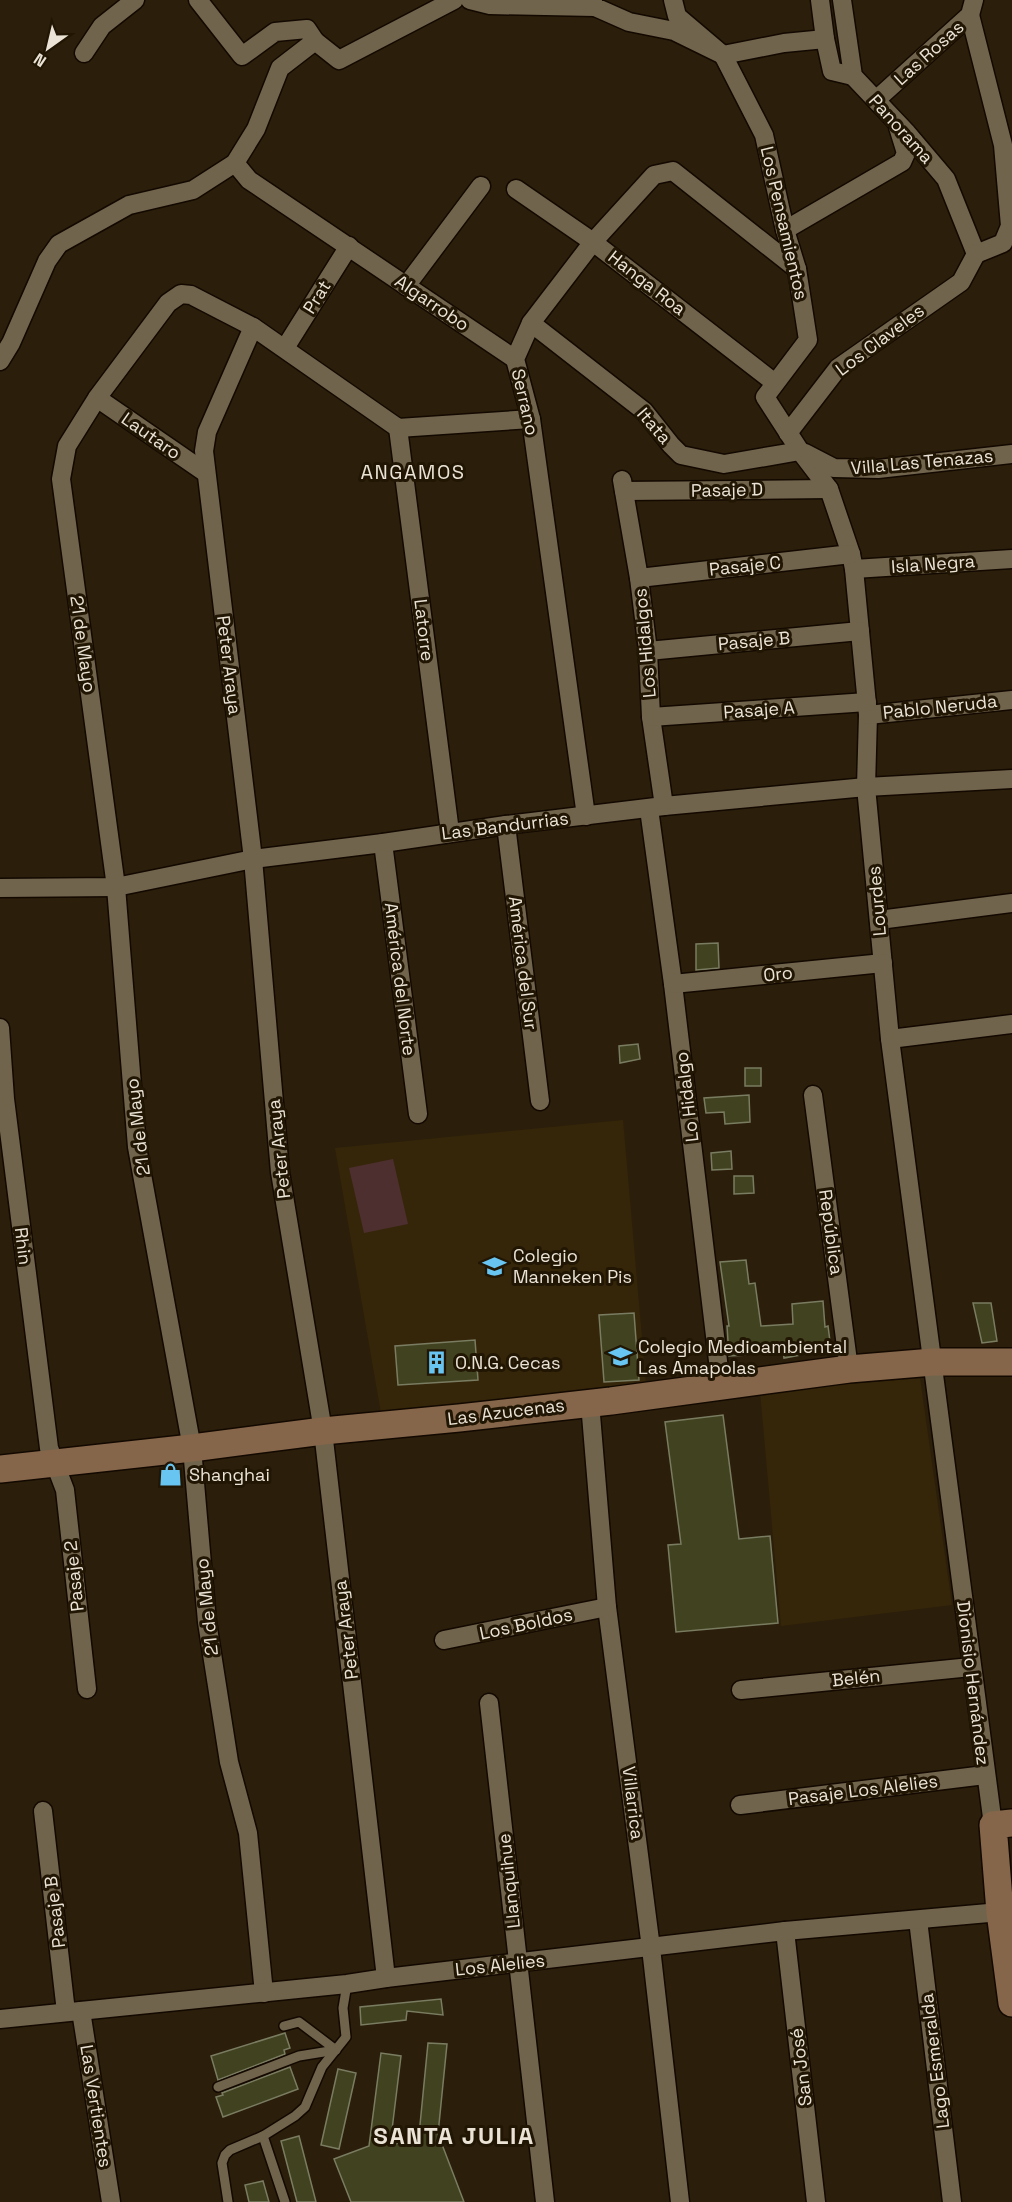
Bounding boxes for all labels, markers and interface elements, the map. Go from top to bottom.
street label: Las Rosas [889,15,968,90]
north arrow [18,18,78,78]
text: N [30,48,50,72]
street label: Panorama [864,89,939,168]
street label: Los Pensamientos [756,144,813,302]
street label: Hanga Roa [604,245,691,320]
street label: Algarrobo [391,269,474,336]
street label: Prat [297,276,336,318]
street label: Los Claveles [831,299,929,380]
street label: Serrano [507,366,544,437]
street label: Itata [632,403,677,449]
street label: Lautaro [117,407,185,464]
street label: Villa Las Tenazas [850,444,994,479]
district label: ANGAMOS [360,459,466,485]
street label: Pasaje D [691,477,763,502]
street label: Isla Negra [890,549,976,578]
street label: Pasaje C [708,550,782,581]
street label: Los Hidalgos [628,587,661,699]
street label: 21 de Mayo [65,594,102,694]
street label: Latorre [409,597,440,662]
street label: Peter Araya [212,614,247,716]
street label: Pasaje B [717,626,791,655]
street label: Pablo Neruda [882,689,998,724]
street label: Pasaje A [723,696,795,723]
street label: Las Bandurrias [440,806,570,845]
street label: Lourdes [862,865,891,937]
street label: América del Sur [504,895,543,1031]
street label: América del Norte [380,901,421,1057]
street label: Oro [762,961,794,986]
street label: Lo Hidalgo [670,1051,703,1144]
street label: 21 de Mayo [120,1077,155,1177]
street label: Peter Araya [262,1098,295,1200]
street label: República [814,1188,849,1276]
street label: Rhin [10,1226,37,1266]
place label: Colegio Manneken Pis [513,1244,632,1288]
school or university icon: Colegio Manneken Pis [482,1253,508,1279]
place label: Colegio Medioambiental Las Amapolas [638,1335,847,1379]
school or university icon: Colegio Medioambiental Las Amapolas [607,1344,633,1370]
building icon: O.N.G. Cecas [424,1350,450,1376]
place label: O.N.G. Cecas [455,1351,560,1374]
street label: Las Azucenas [446,1393,566,1430]
shop icon: Shanghai [158,1462,184,1488]
place label: Shanghai [189,1463,270,1486]
street label: Pasaje 2 [58,1539,89,1613]
street label: 21 de Mayo [190,1557,223,1657]
street label: Peter Araya [328,1579,363,1681]
street label: Dionisio Hernández [952,1599,995,1766]
street label: Los Boldos [477,1602,575,1645]
street label: Belén [831,1664,881,1691]
street label: Villarrica [618,1765,649,1841]
street label: Pasaje Los Alelies [787,1769,939,1810]
street label: Llanquihue [492,1833,525,1930]
street label: Pasaje B [39,1875,70,1949]
street label: Los Alelies [454,1948,546,1981]
street label: Lago Esmeralda [915,1992,954,2130]
street label: San José [784,2027,817,2107]
street label: Las Vertientes [75,2043,118,2169]
district label: SANTA JULIA [373,2120,535,2151]

